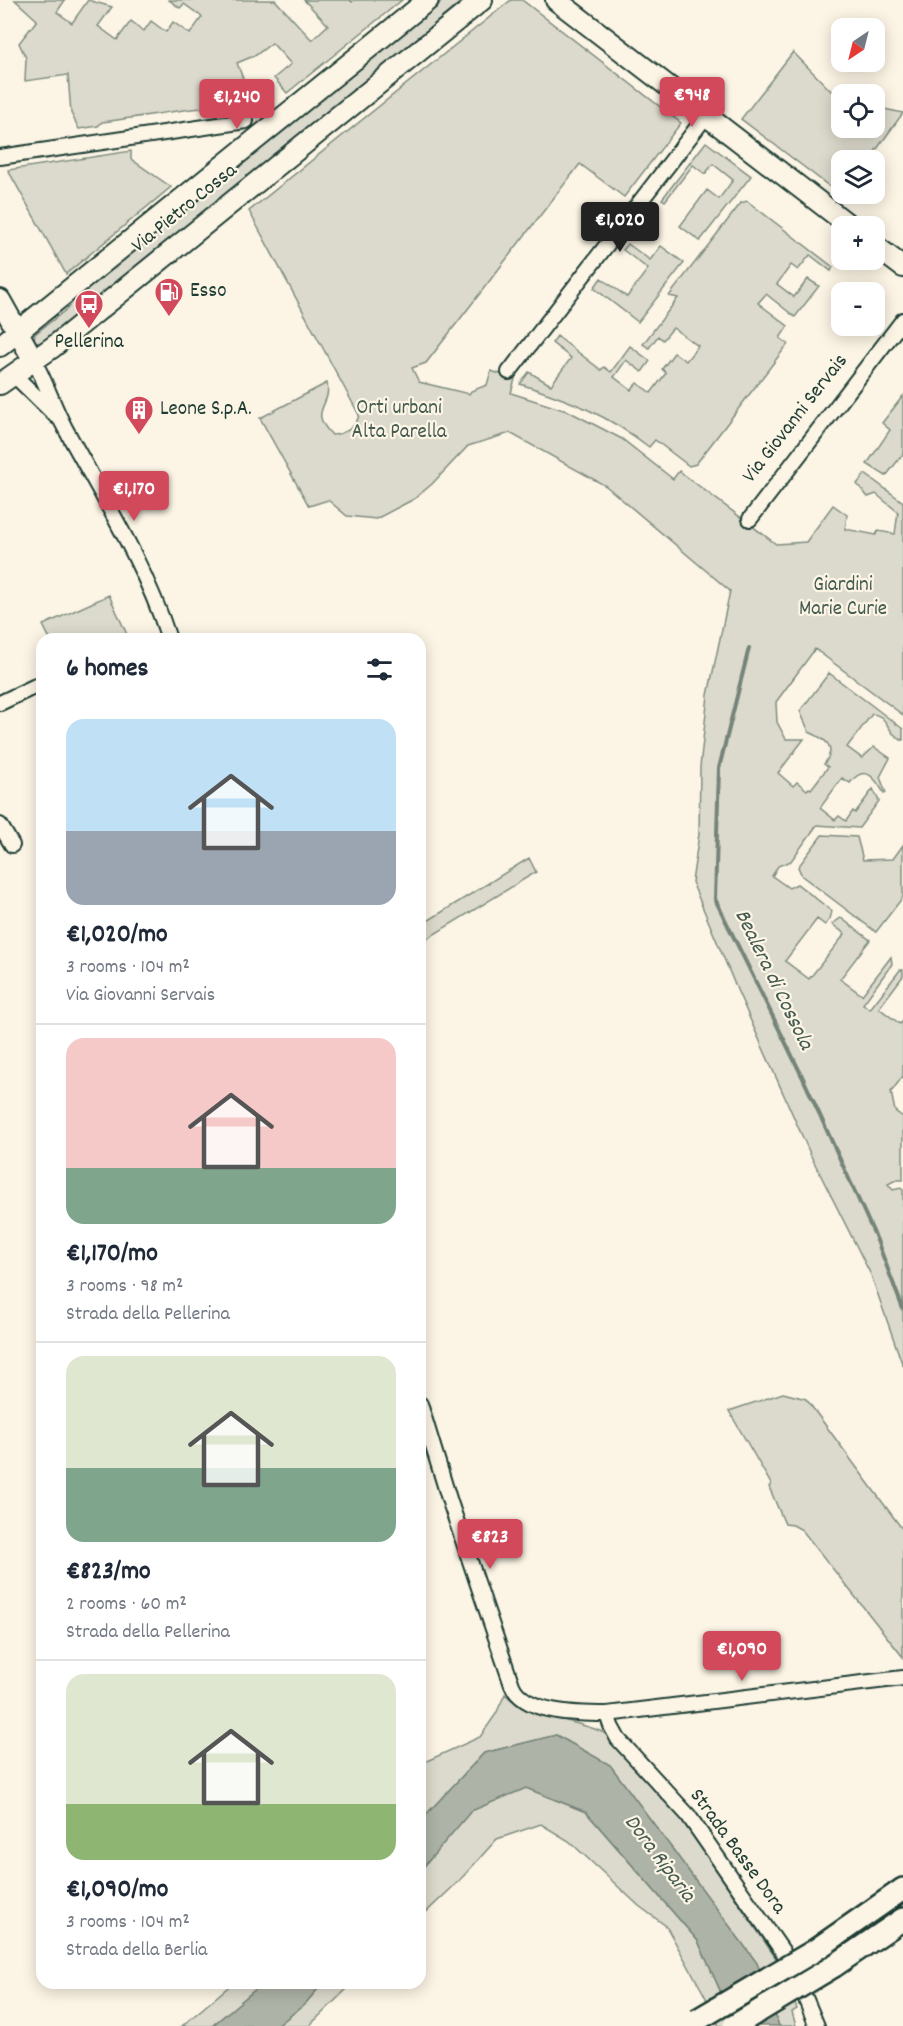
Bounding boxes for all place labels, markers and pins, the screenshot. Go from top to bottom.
pin: €948 [656,77,728,128]
pin: €1,240 [188,79,286,130]
pin: €1,020 [571,202,669,253]
fuel station icon: Esso [153,276,185,318]
place label: Esso [190,277,227,307]
bus stop icon: Pellerina [73,288,105,330]
place label: Pellerina [54,328,125,358]
building icon: Leone S.p.A. [123,394,155,436]
place label: Leone S.p.A. [160,395,252,425]
pin: €1,170 [85,471,183,522]
pin: €823 [454,1519,526,1570]
pin: €1,090 [693,1631,791,1682]

